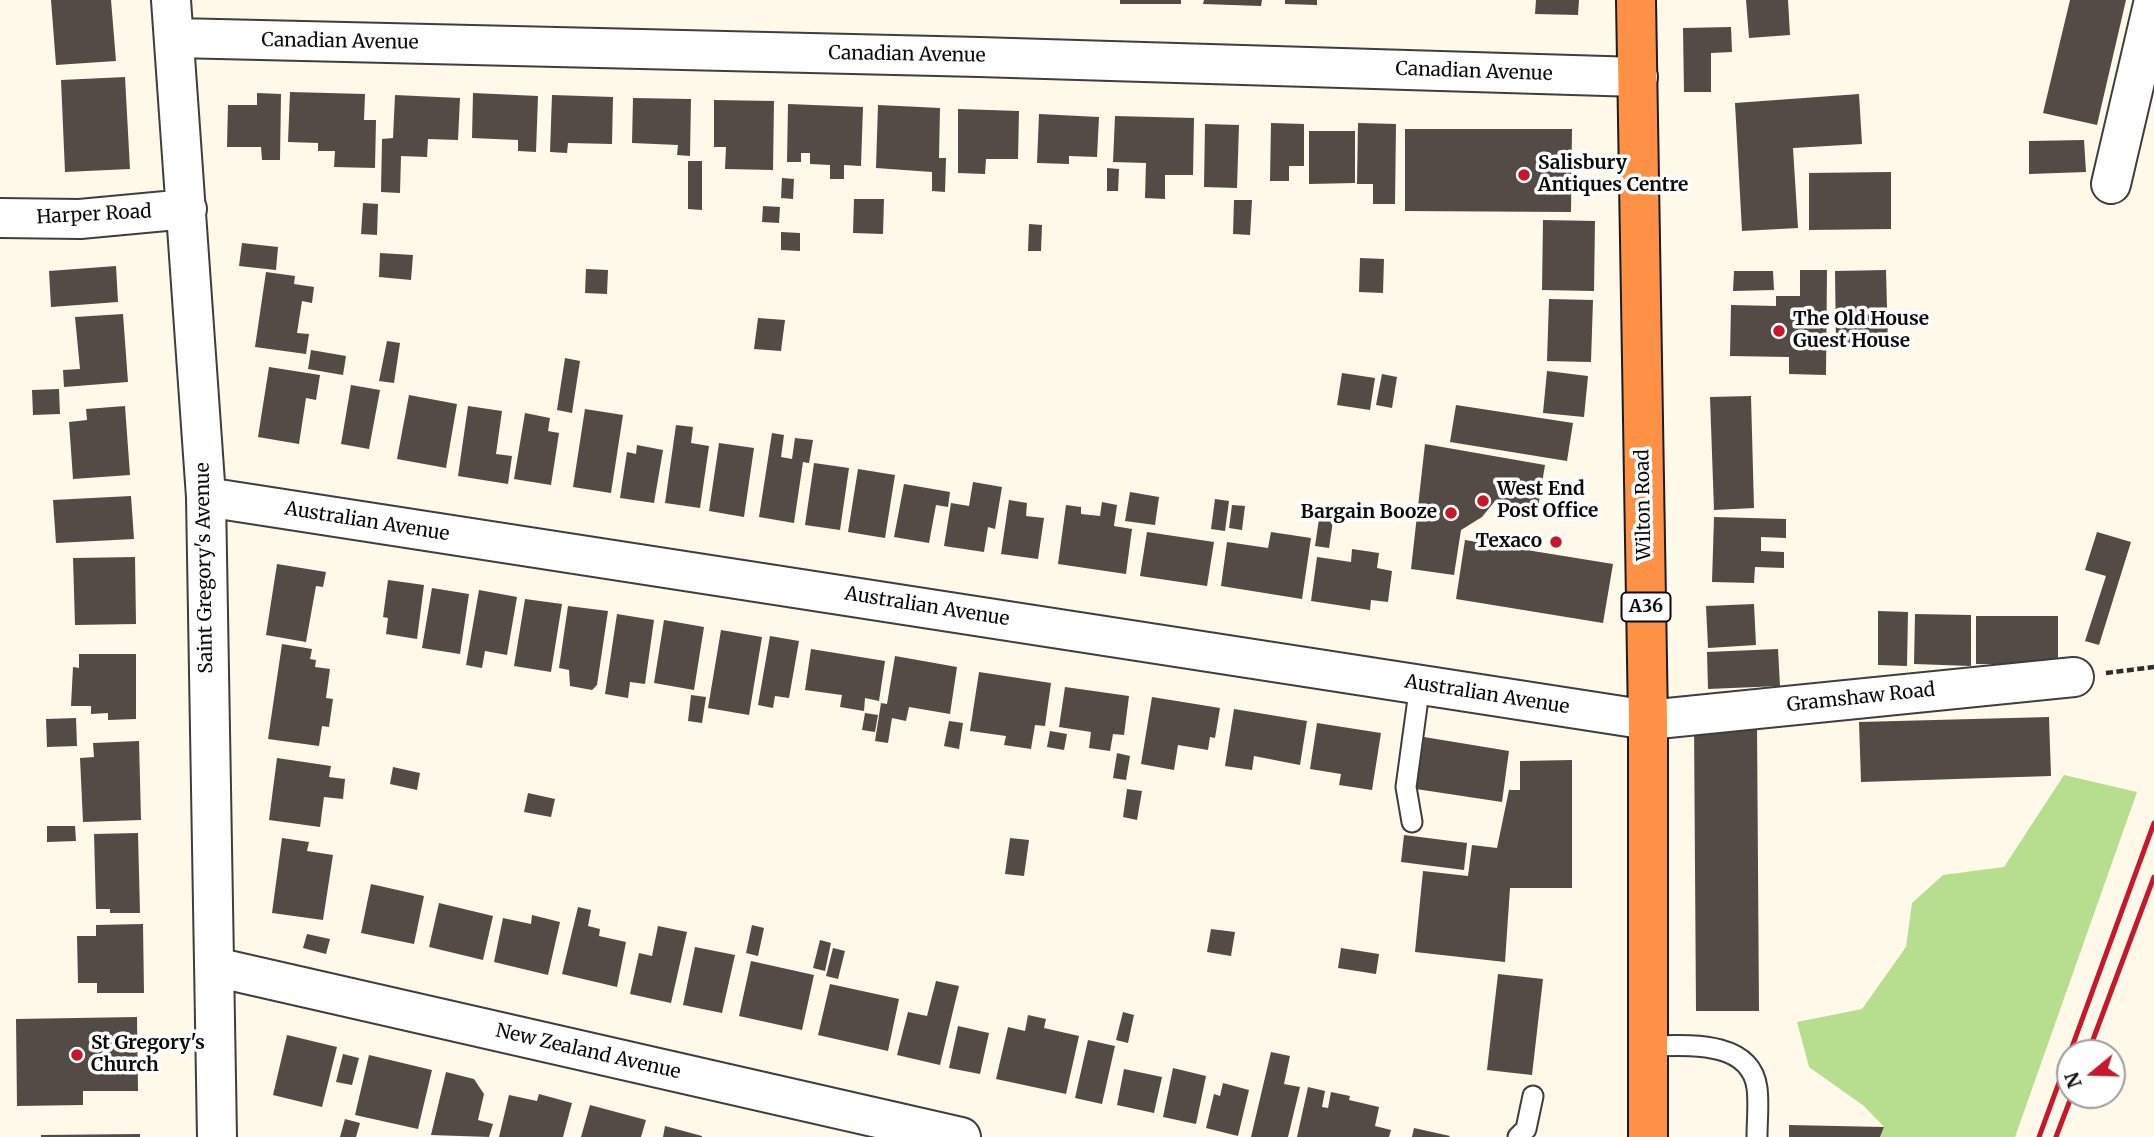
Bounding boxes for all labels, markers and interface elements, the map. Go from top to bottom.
street label: Canadian Avenue [261,29,419,55]
street label: Canadian Avenue [828,42,986,68]
street label: Canadian Avenue [1395,58,1553,86]
place label: Salisbury Antiques Centre [1538,153,1688,197]
marker: Salisbury Antiques Centre [1516,167,1532,183]
street label: Harper Road [36,201,152,229]
place label: The Old House Guest House [1793,309,1929,353]
marker: The Old House Guest House [1771,323,1787,339]
street label: Wilton Road [1632,449,1656,561]
street label: Saint Gregory's Avenue [192,462,218,674]
place label: West End Post Office [1497,479,1598,523]
marker: West End Post Office [1475,493,1491,509]
street label: Australian Avenue [283,498,451,546]
place label: Bargain Booze [1301,502,1437,524]
marker: Bargain Booze [1443,505,1459,521]
place label: Texaco [1475,531,1542,553]
marker: Texaco [1548,534,1564,550]
street label: Australian Avenue [843,583,1011,631]
road number: A36 [1622,592,1670,622]
street label: Australian Avenue [1403,671,1571,719]
street label: Gramshaw Road [1786,679,1936,717]
street label: New Zealand Avenue [493,1020,683,1084]
place label: St Gregory's Church [91,1033,205,1077]
north arrow [2056,1039,2126,1109]
marker: St Gregory's Church [69,1047,85,1063]
text: N [2059,1069,2087,1091]

